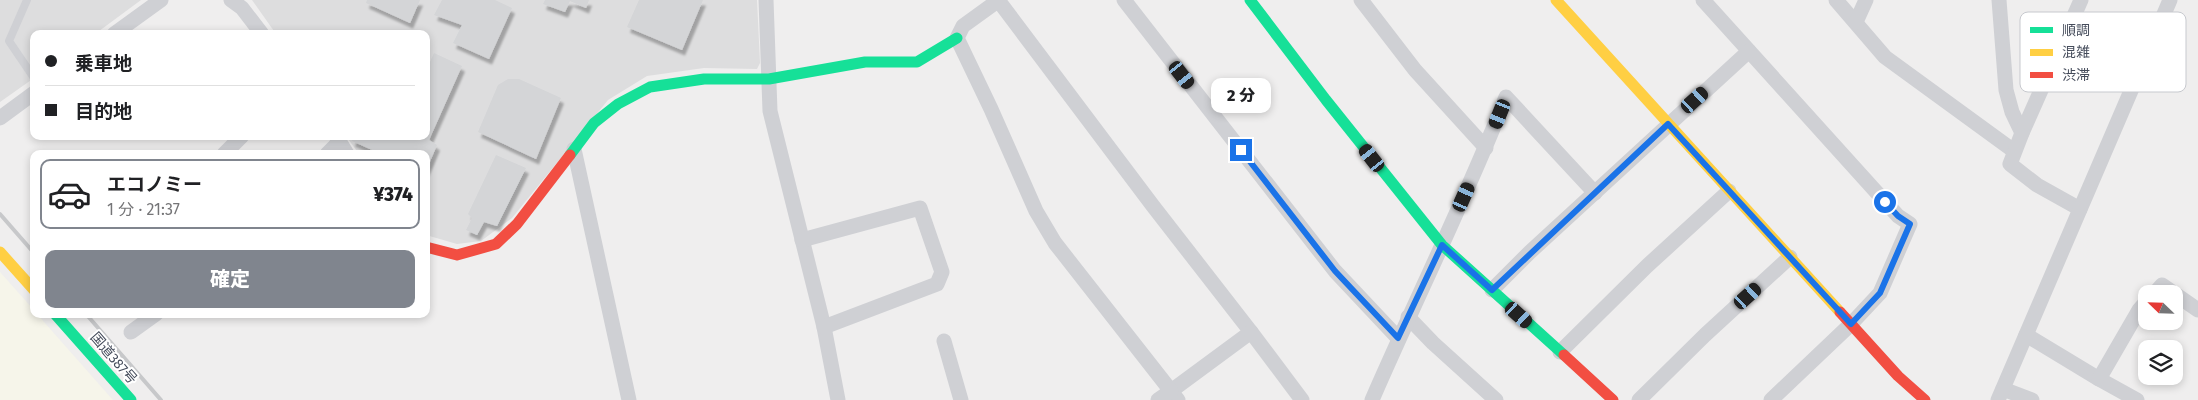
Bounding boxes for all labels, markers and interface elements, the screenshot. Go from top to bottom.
legend [2020,12,2186,92]
text: 順調 [2062,22,2090,39]
text: 混雑 [2062,44,2090,61]
text: 乗車地 [75,52,132,75]
car [1166,59,1197,91]
text: 渋滞 [2062,67,2090,84]
callout: 2 分 [1211,78,1271,112]
car [1678,84,1711,116]
text: 2 分 [1227,86,1255,105]
car [1487,97,1512,131]
text: 目的地 [75,100,132,123]
route end [1230,139,1252,161]
car [1356,142,1387,174]
icon: car [47,172,92,217]
text: エコノミー [107,173,202,196]
car [1451,180,1476,214]
text: ¥374 [373,183,413,206]
route start [1874,191,1896,213]
text: 1 分 · 21:37 [107,200,180,219]
button: 確定 [45,250,415,308]
car [1731,280,1764,312]
north arrow [2138,285,2182,330]
map controls [2138,285,2183,385]
car [1502,299,1535,331]
street label: 国道387号 [87,329,141,388]
button: layers [2138,340,2183,385]

